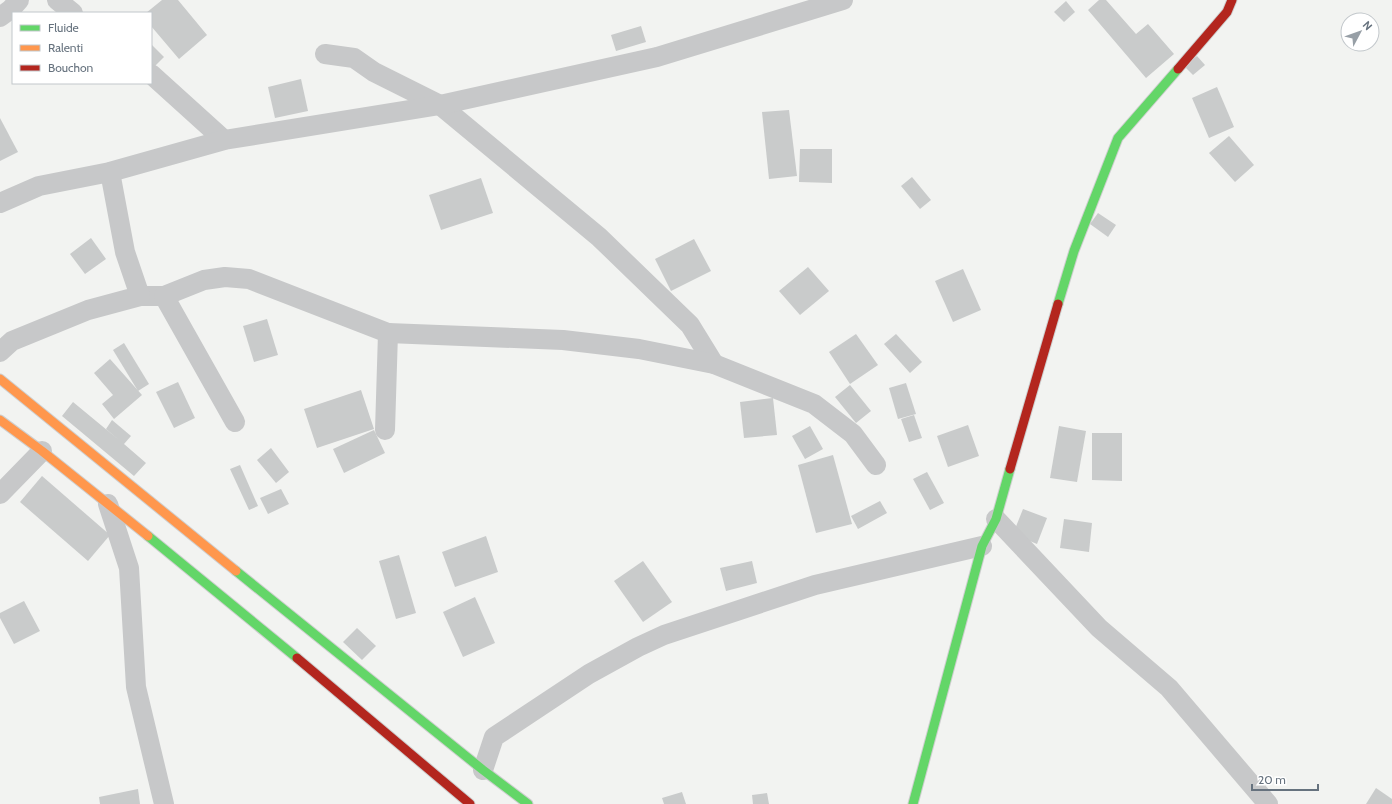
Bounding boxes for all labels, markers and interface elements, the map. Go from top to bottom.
legend [12,12,152,84]
north arrow [1340,12,1380,52]
text: N [1360,18,1375,33]
text: Fluide [48,20,79,35]
text: Ralenti [48,40,83,55]
text: Bouchon [48,60,94,75]
scale bar [1252,766,1318,792]
text: 20 m [1258,772,1286,787]

